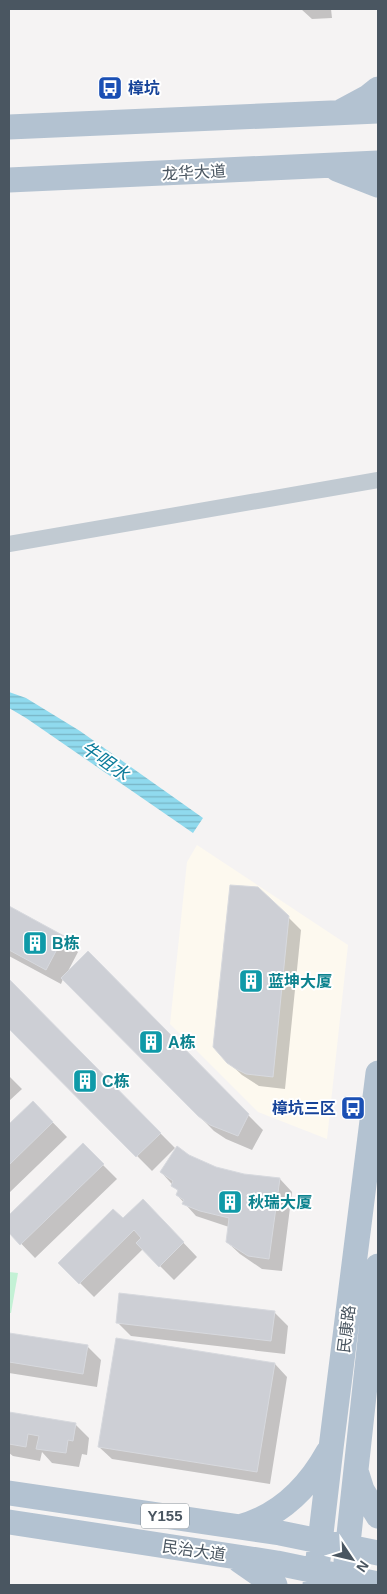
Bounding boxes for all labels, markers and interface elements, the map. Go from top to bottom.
bus stop icon: 樟坑 [97,75,123,101]
place label: 樟坑 [128,79,160,97]
street label: 龙华大道 [162,162,226,183]
water label: 牛咀水 [77,737,134,785]
building icon: B栋 [22,930,48,956]
place label: B栋 [52,934,80,952]
building icon: 蓝坤大厦 [238,968,264,994]
place label: 蓝坤大厦 [268,973,332,990]
building icon: A栋 [138,1029,164,1055]
place label: A栋 [168,1033,196,1051]
building icon: C栋 [72,1068,98,1094]
place label: C栋 [102,1072,130,1090]
bus stop icon: 樟坑三区 [340,1095,366,1121]
place label: 樟坑三区 [272,1099,336,1117]
building icon: 秋瑞大厦 [217,1189,243,1215]
place label: 秋瑞大厦 [248,1194,312,1211]
street label: 民康路 [335,1304,358,1354]
road number: Y155 [141,1504,189,1528]
north arrow [327,1534,377,1584]
street label: 民治大道 [161,1538,227,1563]
text: N [353,1558,372,1575]

